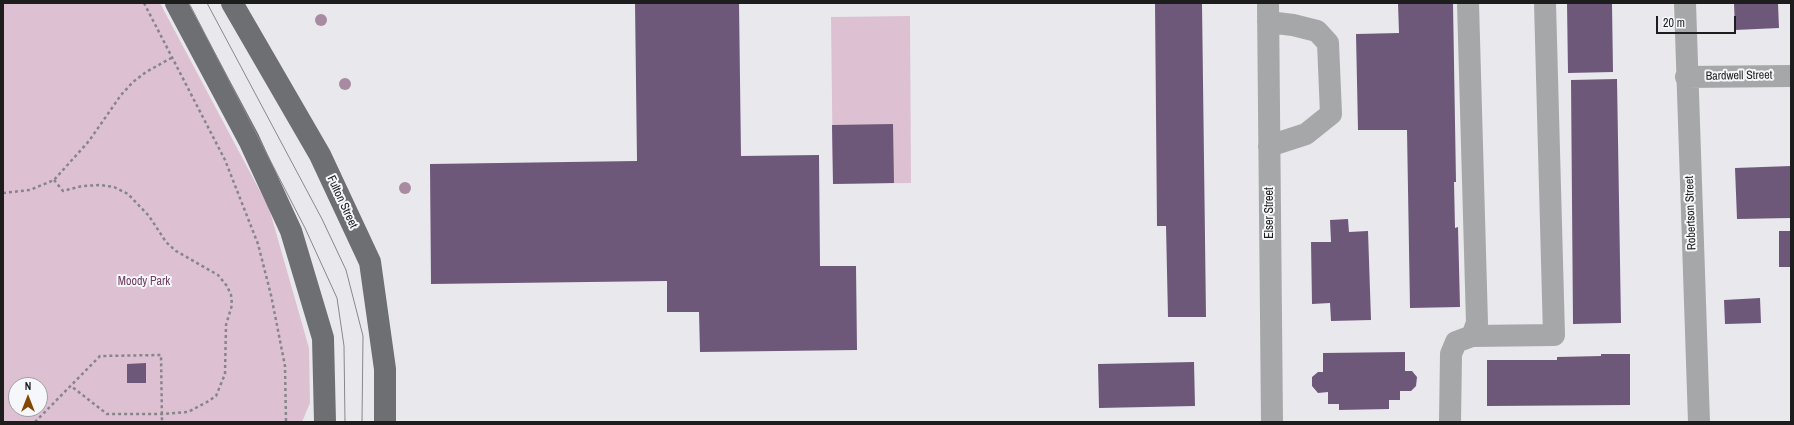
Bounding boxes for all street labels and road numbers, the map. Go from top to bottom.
street label: Bardwell Street [1706,68,1772,84]
street label: Fulton Street [324,173,360,231]
street label: Robertson Street [1683,176,1699,250]
street label: Elser Street [1263,187,1277,239]

